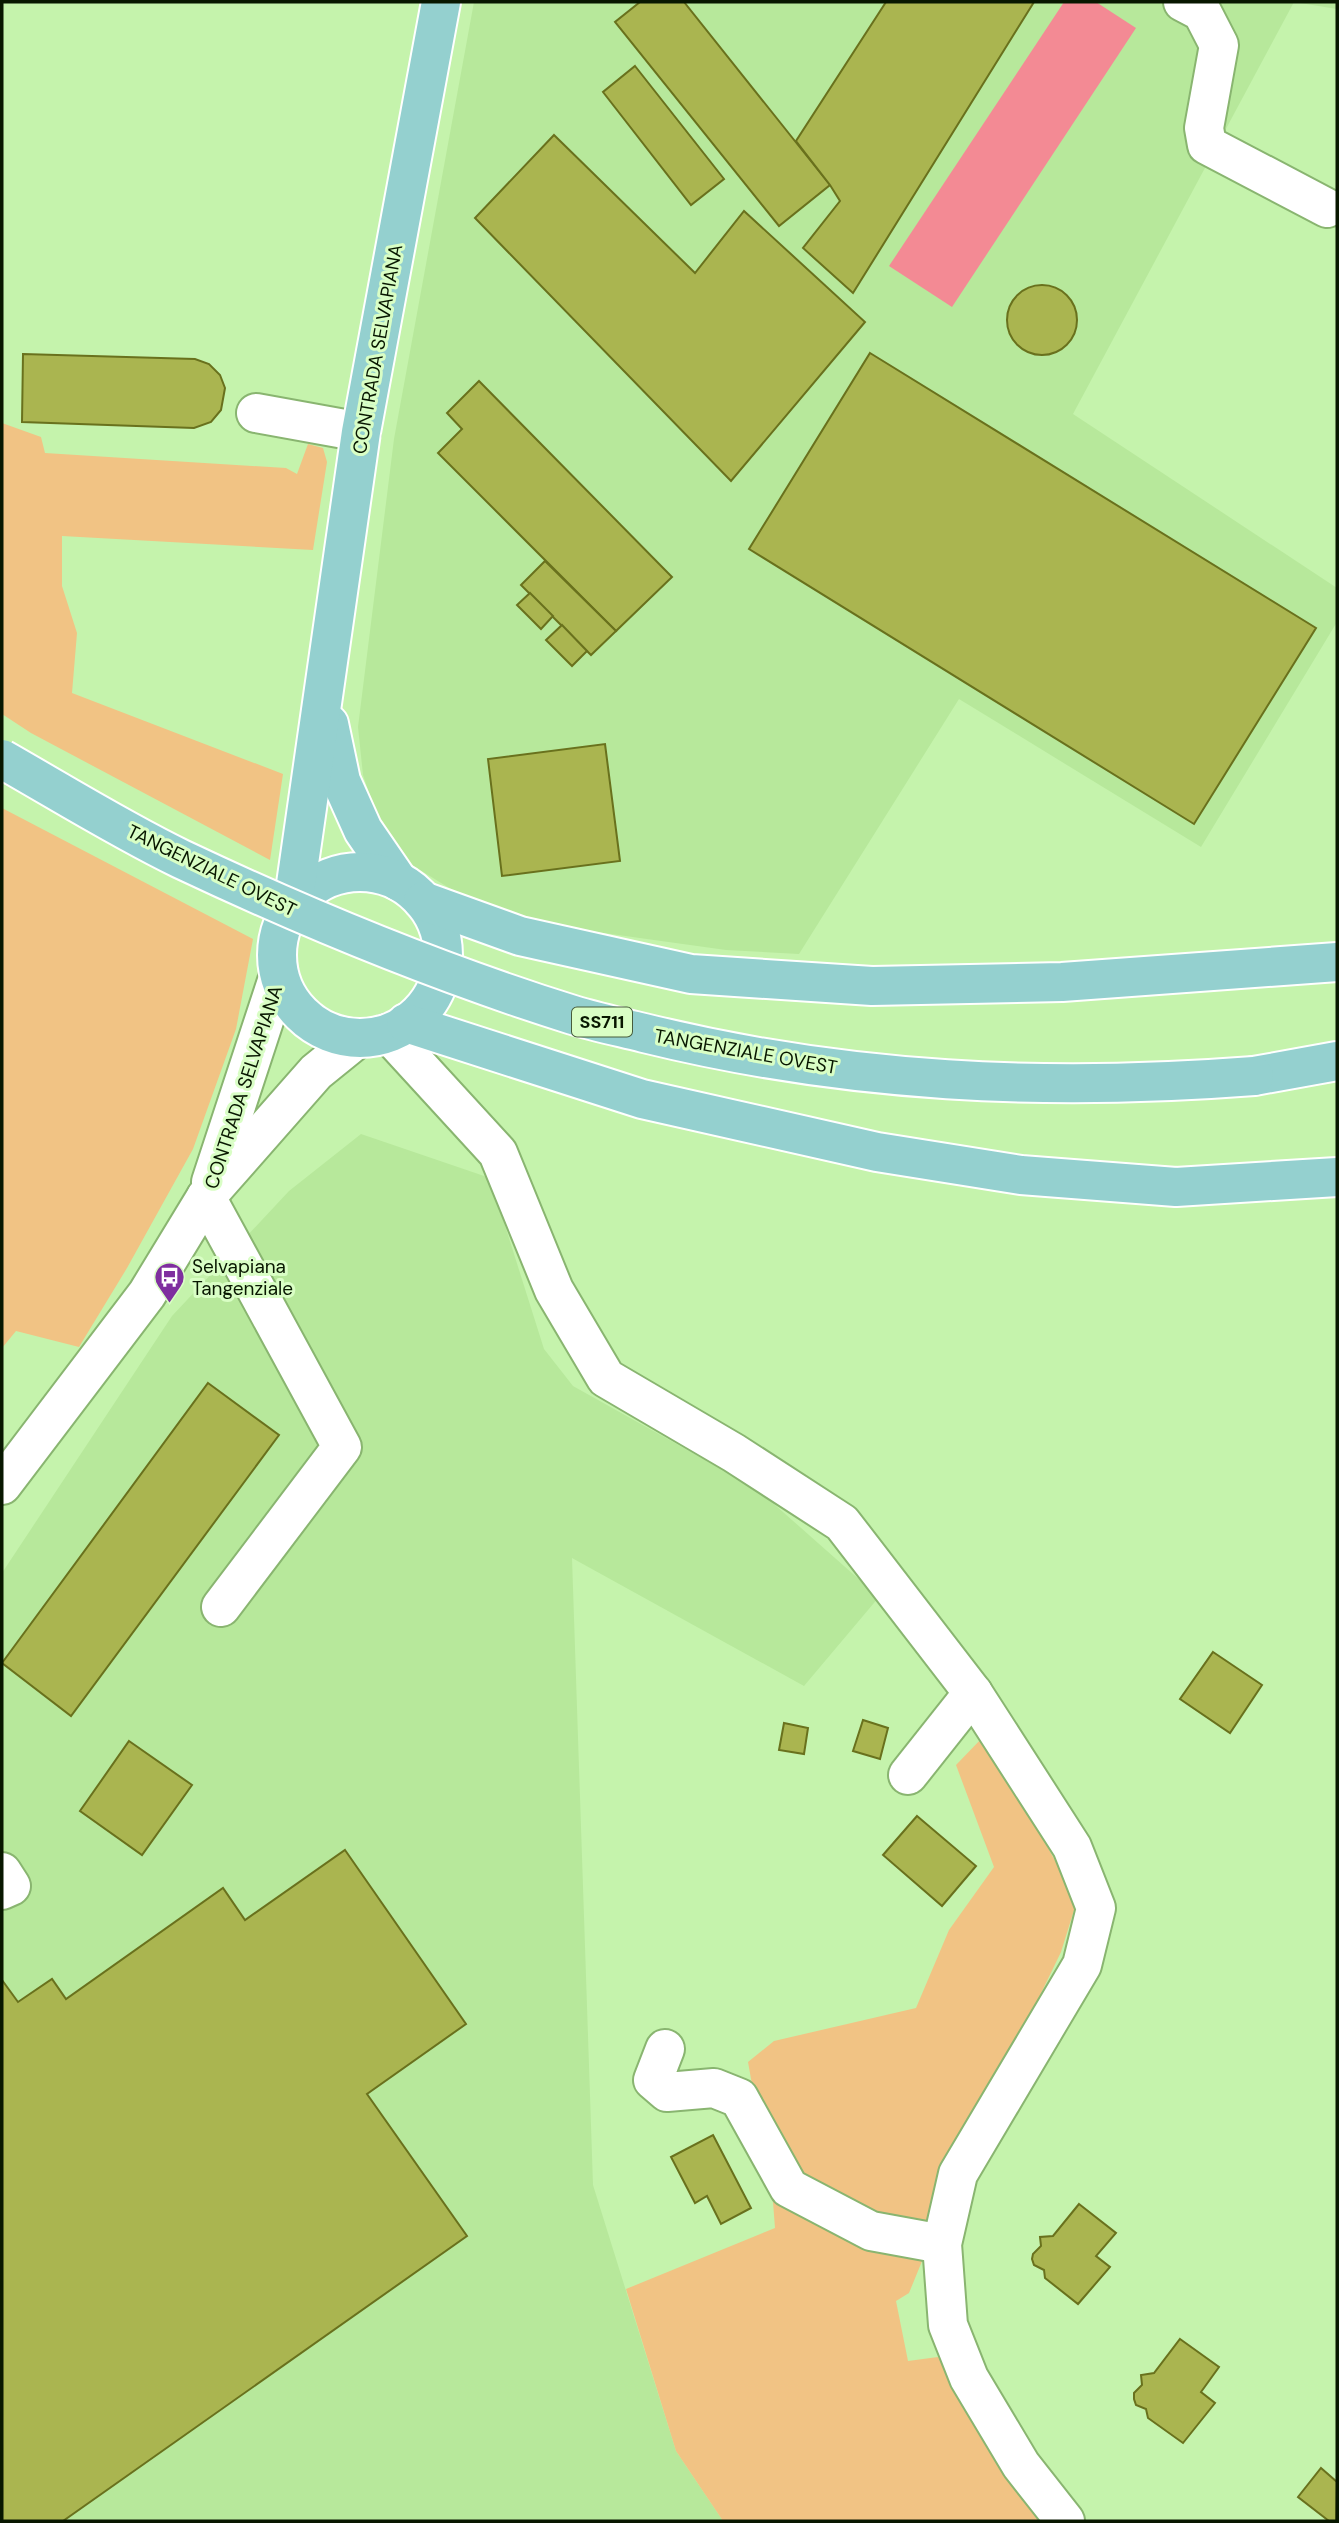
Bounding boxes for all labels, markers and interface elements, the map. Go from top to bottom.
street label: CONTRADA SELVAPIANA [347,242,408,456]
street label: TANGENZIALE OVEST [123,819,301,922]
street label: CONTRADA SELVAPIANA [199,982,288,1192]
road number: SS711 [572,1007,632,1036]
street label: TANGENZIALE OVEST [652,1023,840,1080]
place label: Selvapiana Tangenziale [192,1254,293,1301]
bus stop icon: Selvapiana Tangenziale [152,1260,186,1304]

